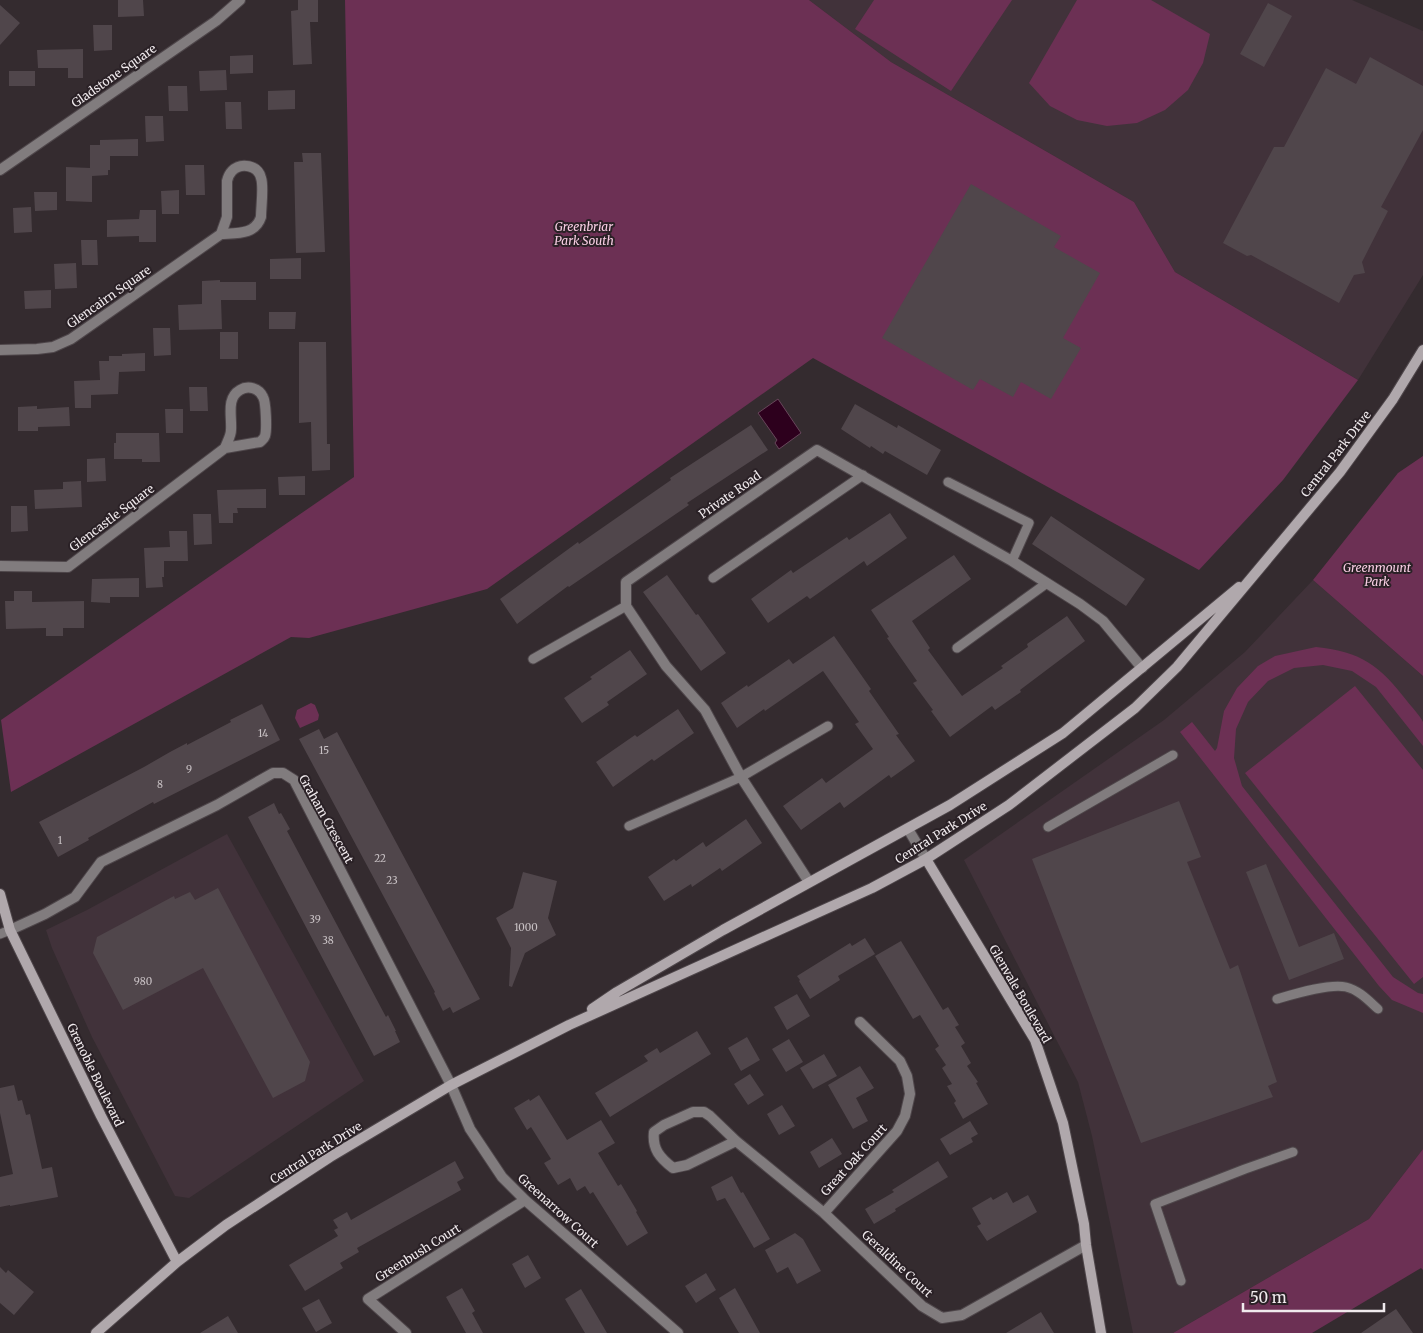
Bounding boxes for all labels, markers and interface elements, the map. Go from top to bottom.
street label: Gladstone Square [68,41,159,110]
park label: Greenbriar Park South [554,219,614,248]
street label: Glencairn Square [64,262,154,331]
street label: Central Park Drive [1297,408,1374,500]
street label: Private Road [696,468,764,522]
street label: Glencastle Square [66,481,157,554]
park label: Greenmount Park [1343,560,1412,589]
house number: 14 [258,727,268,740]
house number: 15 [319,744,329,757]
house number: 9 [186,763,192,776]
street label: Graham Crescent [296,772,357,866]
house number: 8 [157,778,163,791]
street label: Central Park Drive [892,798,989,867]
house number: 1 [58,834,63,847]
house number: 22 [374,852,386,865]
house number: 23 [386,874,398,887]
house number: 39 [309,913,321,926]
house number: 1000 [514,921,538,934]
house number: 38 [322,934,334,947]
street label: Glenvale Boulevard [986,942,1055,1045]
house number: 980 [134,975,152,988]
street label: Grenoble Boulevard [64,1021,127,1129]
street label: Central Park Drive [267,1118,364,1187]
street label: Great Oak Court [817,1120,890,1199]
street label: Greenarrow Court [515,1170,602,1251]
street label: Greenbush Court [372,1220,463,1285]
street label: Geraldine Court [859,1227,936,1300]
scale bar [1243,1280,1384,1312]
text: 50 m [1250,1288,1287,1307]

